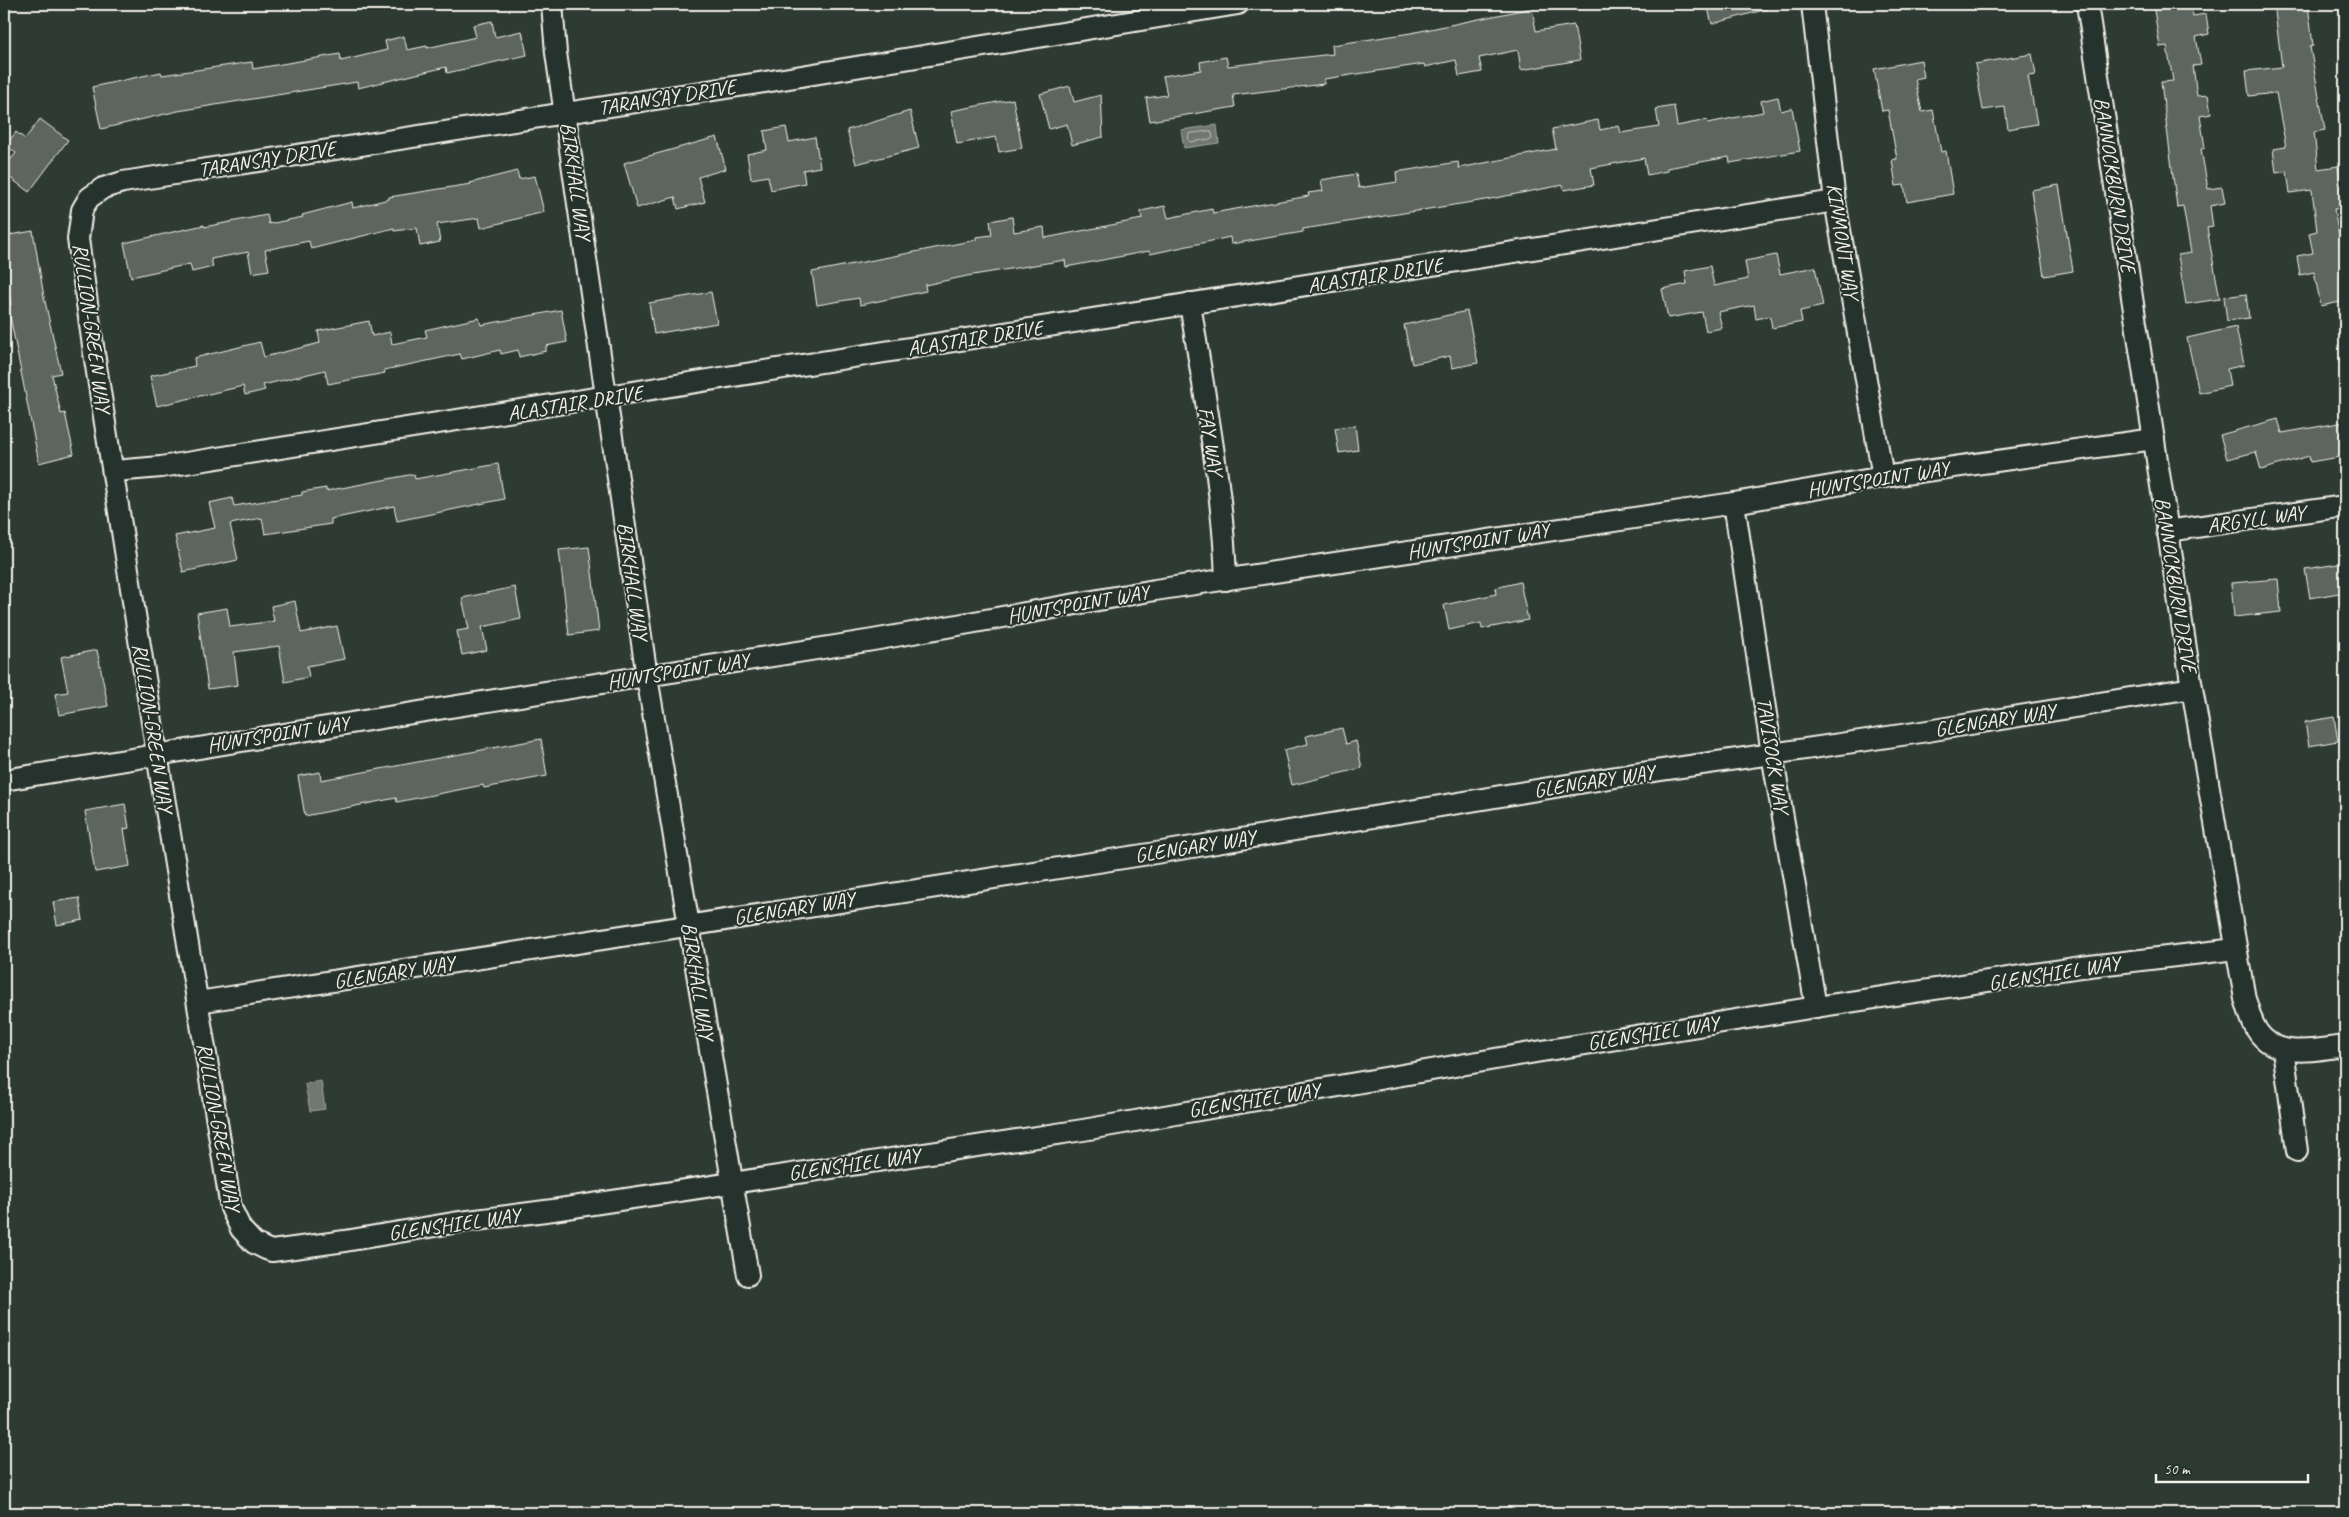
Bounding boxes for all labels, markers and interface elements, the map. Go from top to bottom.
street label: TARANSAY DRIVE [596,73,740,121]
street label: BANNOCKBURN DRIVE [2088,95,2142,277]
street label: BIRKHALL WAY [555,120,598,245]
street label: TARANSAY DRIVE [196,135,340,183]
street label: KINMONT WAY [1821,181,1866,305]
street label: RULLION-GREEN WAY [67,242,117,418]
street label: ALASTAIR DRIVE [1306,251,1447,299]
street label: ALASTAIR DRIVE [906,314,1047,362]
street label: ALASTAIR DRIVE [506,379,647,427]
street label: FAY WAY [1193,405,1230,481]
street label: HUNTSPOINT WAY [1805,454,1954,503]
street label: BANNOCKBURN DRIVE [2149,495,2203,677]
street label: ARGYLL WAY [2205,499,2311,539]
street label: HUNTSPOINT WAY [1405,516,1554,565]
street label: BIRKHALL WAY [612,520,655,645]
street label: HUNTSPOINT WAY [1005,578,1154,629]
street label: RULLION-GREEN WAY [127,642,180,818]
street label: HUNTSPOINT WAY [605,646,754,695]
street label: TAVISOCK WAY [1751,695,1796,819]
street label: GLENGARY WAY [1933,697,2061,742]
street label: HUNTSPOINT WAY [205,709,354,758]
street label: GLENGARY WAY [1532,758,1660,803]
street label: GLENGARY WAY [1133,823,1261,868]
street label: GLENGARY WAY [732,885,860,930]
street label: BIRKHALL WAY [676,920,721,1045]
street label: GLENGARY WAY [332,949,460,994]
street label: GLENSHIEL WAY [1987,949,2125,996]
street label: GLENSHIEL WAY [1586,1009,1724,1056]
street label: RULLION-GREEN WAY [191,1041,247,1217]
street label: GLENSHIEL WAY [1187,1076,1325,1123]
street label: GLENSHIEL WAY [787,1141,925,1186]
street label: GLENSHIEL WAY [387,1201,525,1246]
scale bar [2156,1452,2309,1484]
text: 50 m [2164,1460,2191,1479]

